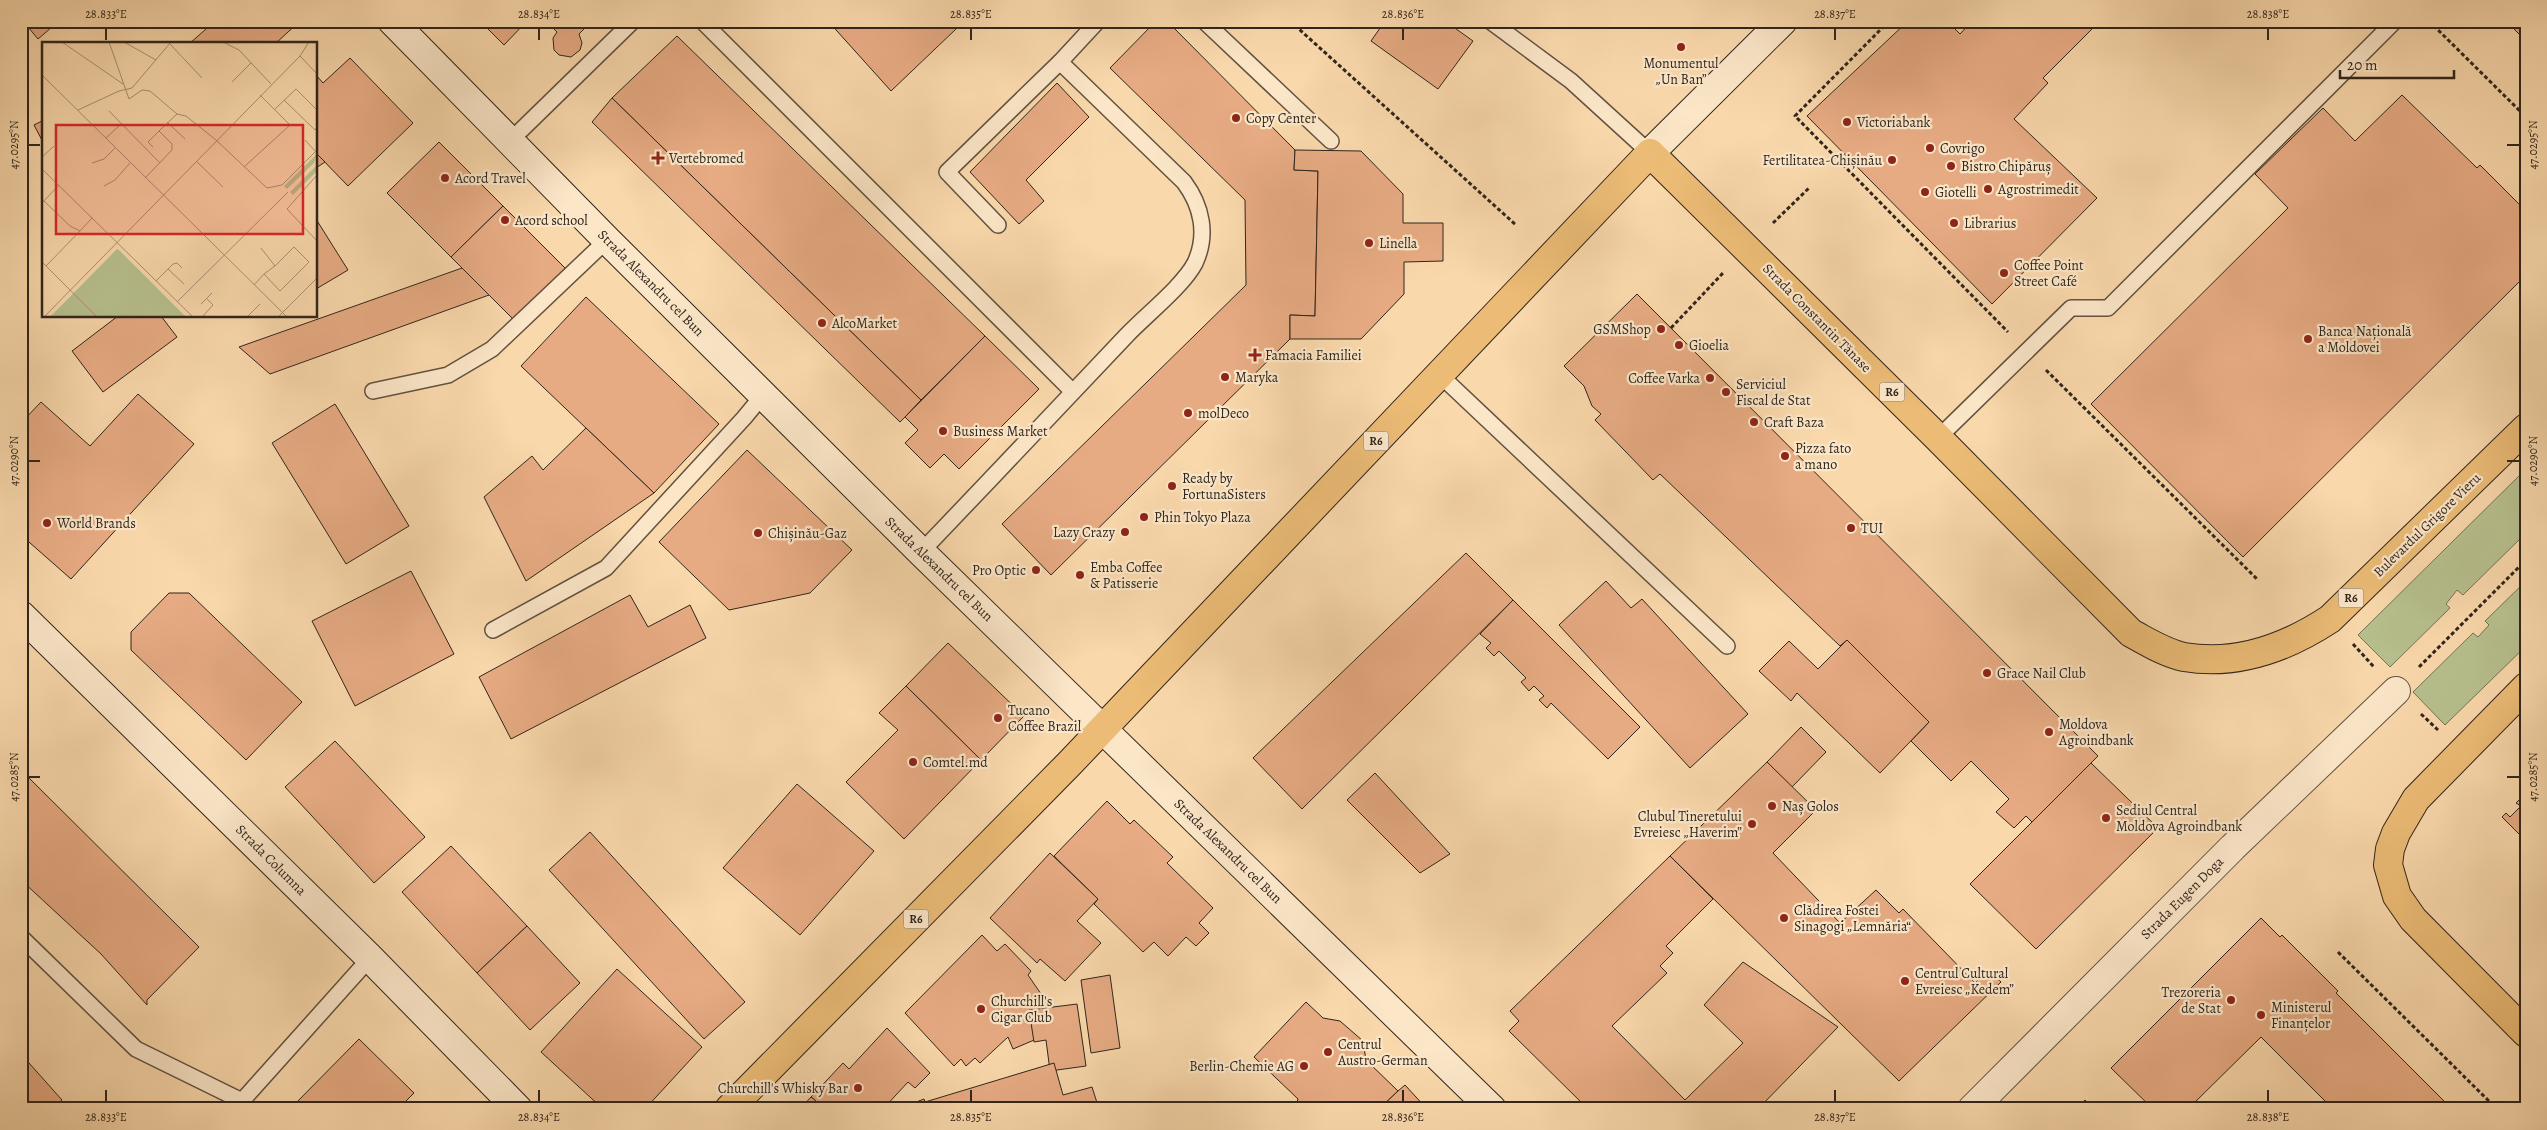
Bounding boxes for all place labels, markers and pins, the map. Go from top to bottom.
marker: Monumentul „Un Ban” [1675,41,1687,53]
place label: Monumentul „Un Ban” [1644,54,1719,89]
place label: Copy Center [1246,109,1317,128]
marker: Copy Center [1230,112,1242,124]
place label: Victoriabank [1856,113,1931,132]
marker: Victoriabank [1841,116,1853,128]
place label: Covrigo [1940,139,1985,158]
marker: Covrigo [1924,142,1936,154]
place label: Vertebromed [668,149,744,168]
marker: Vertebromed [651,151,665,165]
place label: Fertilitatea-Chișinău [1762,151,1882,170]
marker: Fertilitatea-Chișinău [1886,154,1898,166]
place label: Bistro Chipăruș [1961,157,2051,176]
marker: Bistro Chipăruș [1945,160,1957,172]
place label: Acord Travel [454,169,526,188]
marker: Acord Travel [439,172,451,184]
place label: Agrostrimedit [1997,180,2079,199]
place label: Giotelli [1935,183,1977,202]
marker: Agrostrimedit [1982,183,1994,195]
marker: Giotelli [1919,186,1931,198]
place label: Acord school [514,211,588,230]
marker: Acord school [499,214,511,226]
place label: Librarius [1964,214,2016,233]
marker: Librarius [1948,217,1960,229]
place label: Linella [1379,234,1418,253]
marker: Linella [1363,237,1375,249]
place label: Coffee Point Street Café [2014,256,2084,291]
marker: Coffee Point Street Café [1998,267,2010,279]
place label: AlcoMarket [831,314,898,333]
marker: AlcoMarket [816,317,828,329]
place label: GSMShop [1593,320,1651,339]
place label: Banca Națională a Moldovei [2318,322,2412,357]
marker: GSMShop [1655,323,1667,335]
marker: Banca Națională a Moldovei [2302,333,2314,345]
place label: Gioelia [1689,336,1730,355]
marker: Gioelia [1673,339,1685,351]
place label: Famacia Familiei [1265,346,1362,365]
marker: Famacia Familiei [1249,349,1261,361]
place label: Maryka [1235,368,1279,387]
place label: Coffee Varka [1628,369,1700,388]
marker: Maryka [1219,371,1231,383]
marker: Coffee Varka [1704,372,1716,384]
place label: Serviciul Fiscal de Stat [1736,375,1811,410]
marker: Serviciul Fiscal de Stat [1720,386,1732,398]
place label: molDeco [1198,404,1249,423]
marker: molDeco [1182,407,1194,419]
place label: Craft Baza [1764,413,1824,432]
marker: Craft Baza [1748,416,1760,428]
place label: Business Market [953,422,1048,441]
marker: Business Market [937,425,949,437]
place label: Pizza fato a mano [1795,439,1851,474]
marker: Pizza fato a mano [1779,450,1791,462]
place label: Ready by FortunaSisters [1182,469,1266,504]
marker: Ready by FortunaSisters [1166,480,1178,492]
place label: Phin Tokyo Plaza [1154,508,1251,527]
marker: Phin Tokyo Plaza [1138,511,1150,523]
place label: World Brands [56,514,136,533]
marker: World Brands [41,517,53,529]
place label: TUI [1861,519,1883,538]
marker: TUI [1845,522,1857,534]
place label: Lazy Crazy [1053,523,1116,542]
place label: Chișinău-Gaz [768,524,847,543]
marker: Lazy Crazy [1119,526,1131,538]
marker: Chișinău-Gaz [752,527,764,539]
place label: Emba Coffee & Patisserie [1090,558,1162,593]
place label: Pro Optic [972,561,1026,580]
marker: Pro Optic [1030,564,1042,576]
marker: Emba Coffee & Patisserie [1074,569,1086,581]
place label: Grace Nail Club [1997,664,2086,683]
marker: Grace Nail Club [1981,667,1993,679]
place label: Tucano Coffee Brazil [1008,701,1082,736]
marker: Tucano Coffee Brazil [992,712,1004,724]
place label: Moldova Agroindbank [2058,715,2134,750]
marker: Moldova Agroindbank [2043,726,2055,738]
place label: Comtel.md [923,753,988,772]
marker: Comtel.md [907,756,919,768]
place label: Naș Golos [1782,797,1839,816]
marker: Naș Golos [1766,800,1778,812]
place label: Sediul Central Moldova Agroindbank [2116,801,2242,836]
place label: Clubul Tineretului Evreiesc „Haverim” [1633,807,1742,842]
marker: Sediul Central Moldova Agroindbank [2100,812,2112,824]
marker: Clubul Tineretului Evreiesc „Haverim” [1746,818,1758,830]
place label: Clădirea Fostei Sinagogi „Lemnăria“ [1794,901,1911,936]
marker: Clădirea Fostei Sinagogi „Lemnăria“ [1778,912,1790,924]
place label: Centrul Cultural Evreiesc „Kedem” [1915,964,2014,999]
marker: Centrul Cultural Evreiesc „Kedem” [1899,975,1911,987]
place label: Trezoreria de Stat [2162,983,2221,1018]
place label: Churchill's Cigar Club [991,992,1052,1027]
marker: Trezoreria de Stat [2225,994,2237,1006]
place label: Ministerul Finanțelor [2271,998,2332,1033]
marker: Churchill's Cigar Club [975,1003,987,1015]
marker: Ministerul Finanțelor [2255,1009,2267,1021]
place label: Centrul Austro-German [1337,1035,1428,1070]
marker: Centrul Austro-German [1322,1046,1334,1058]
place label: Berlin-Chemie AG [1189,1057,1294,1076]
marker: Berlin-Chemie AG [1298,1060,1310,1072]
place label: Churchill's Whisky Bar [718,1079,849,1098]
marker: Churchill's Whisky Bar [852,1082,864,1094]

